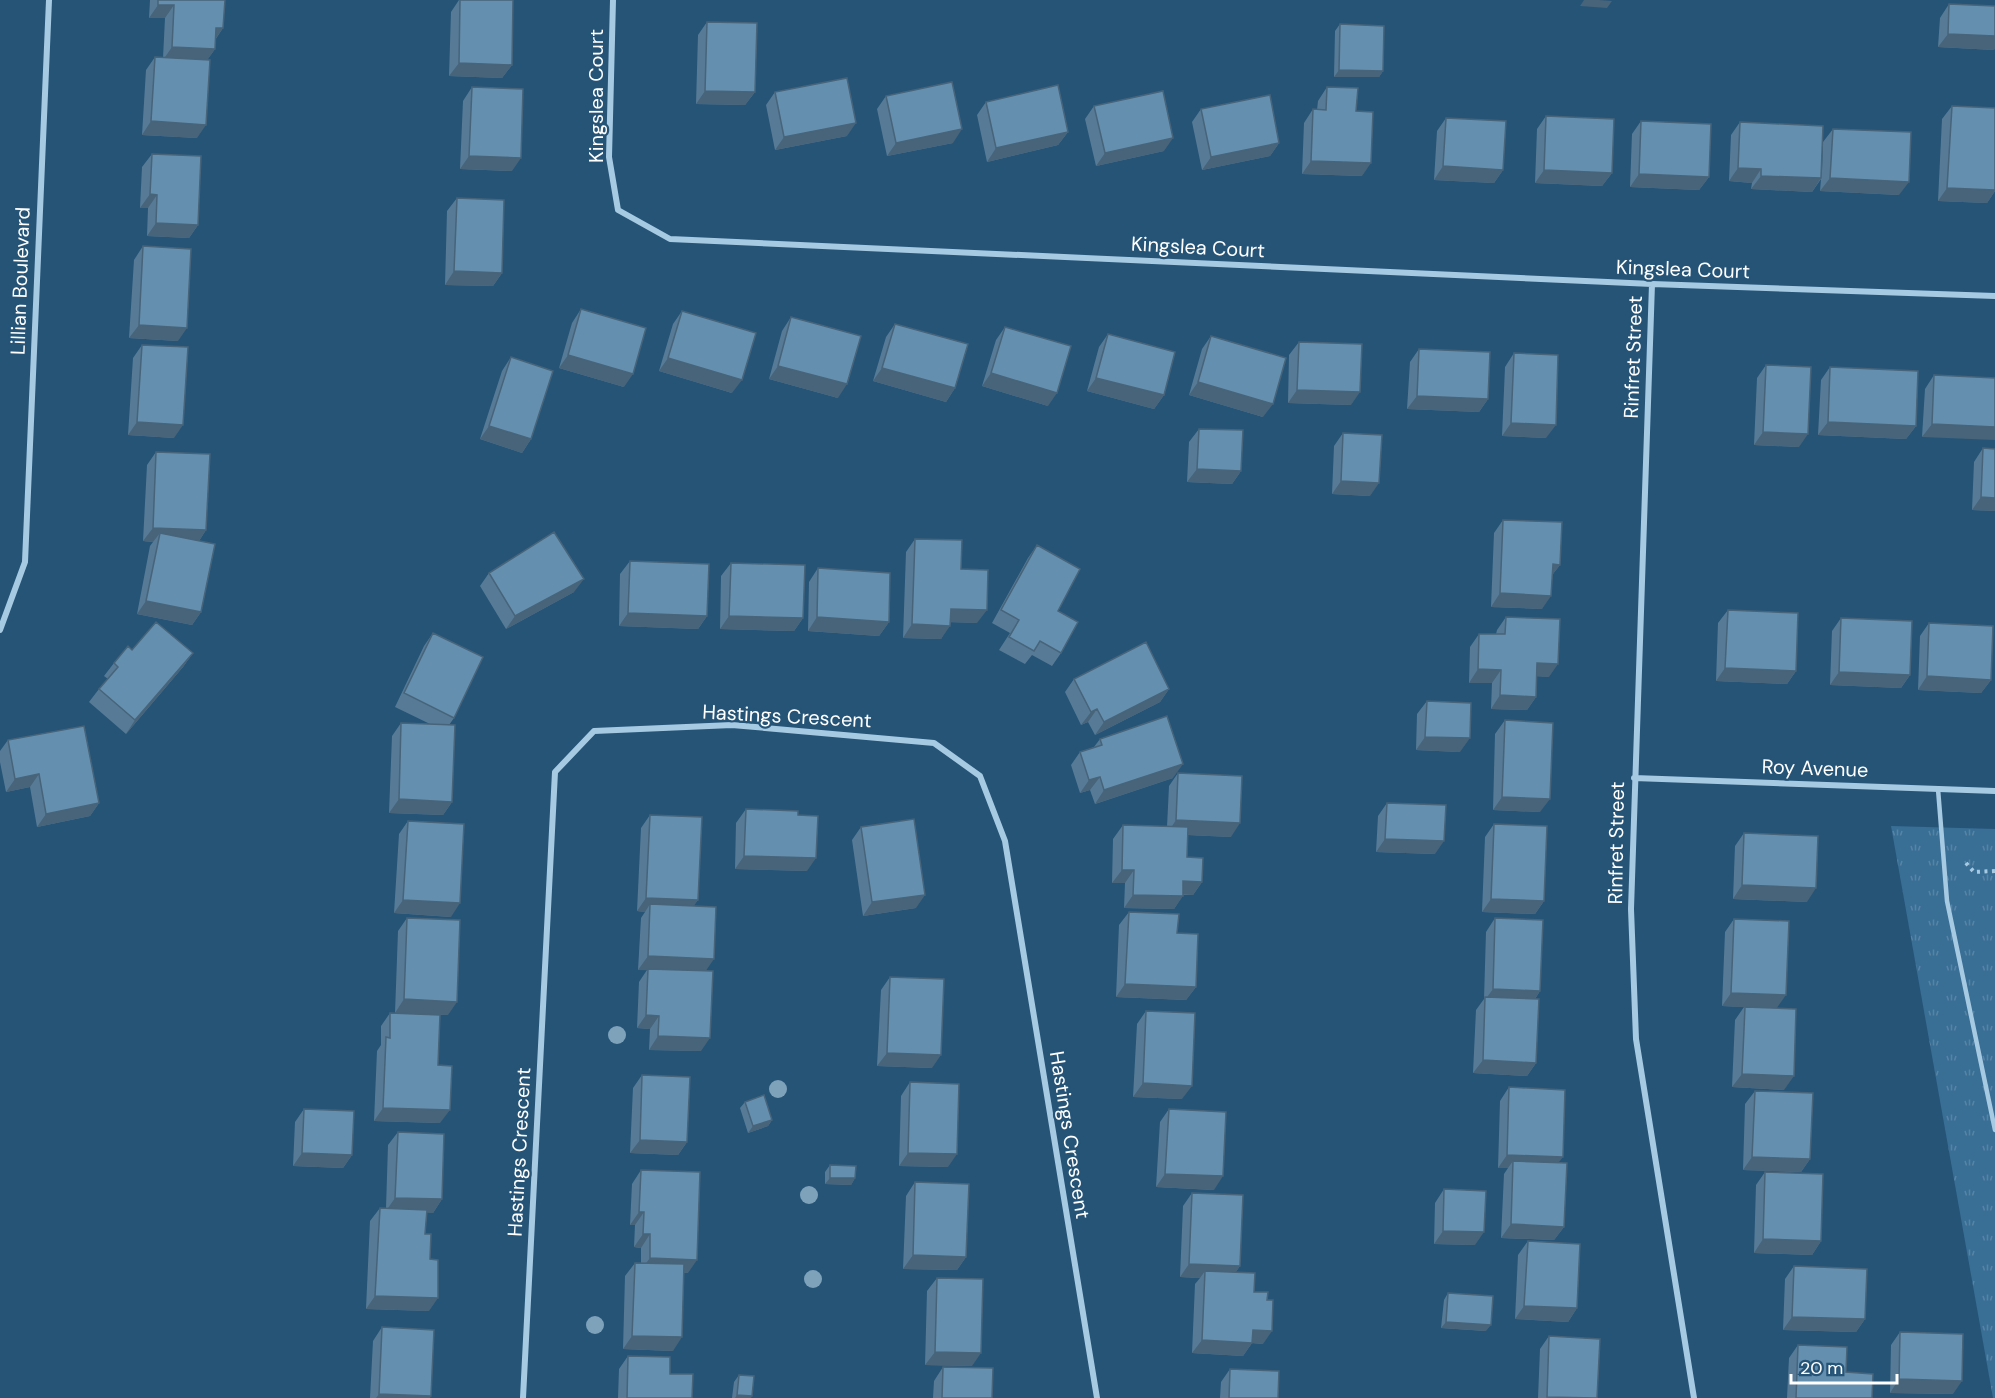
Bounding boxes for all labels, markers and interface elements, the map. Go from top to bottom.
street label: Kingslea Court [583,29,609,163]
street label: Lillian Boulevard [4,207,36,355]
street label: Kingslea Court [1130,231,1266,263]
street label: Kingslea Court [1616,254,1751,284]
street label: Rinfret Street [1618,295,1648,419]
street label: Hastings Crescent [702,699,873,733]
street label: Roy Avenue [1761,753,1869,783]
street label: Rinfret Street [1602,781,1630,905]
street label: Hastings Crescent [1044,1049,1096,1221]
street label: Hastings Crescent [502,1066,536,1237]
scale bar [1791,1347,1898,1385]
text: 20 m [1800,1356,1843,1380]

